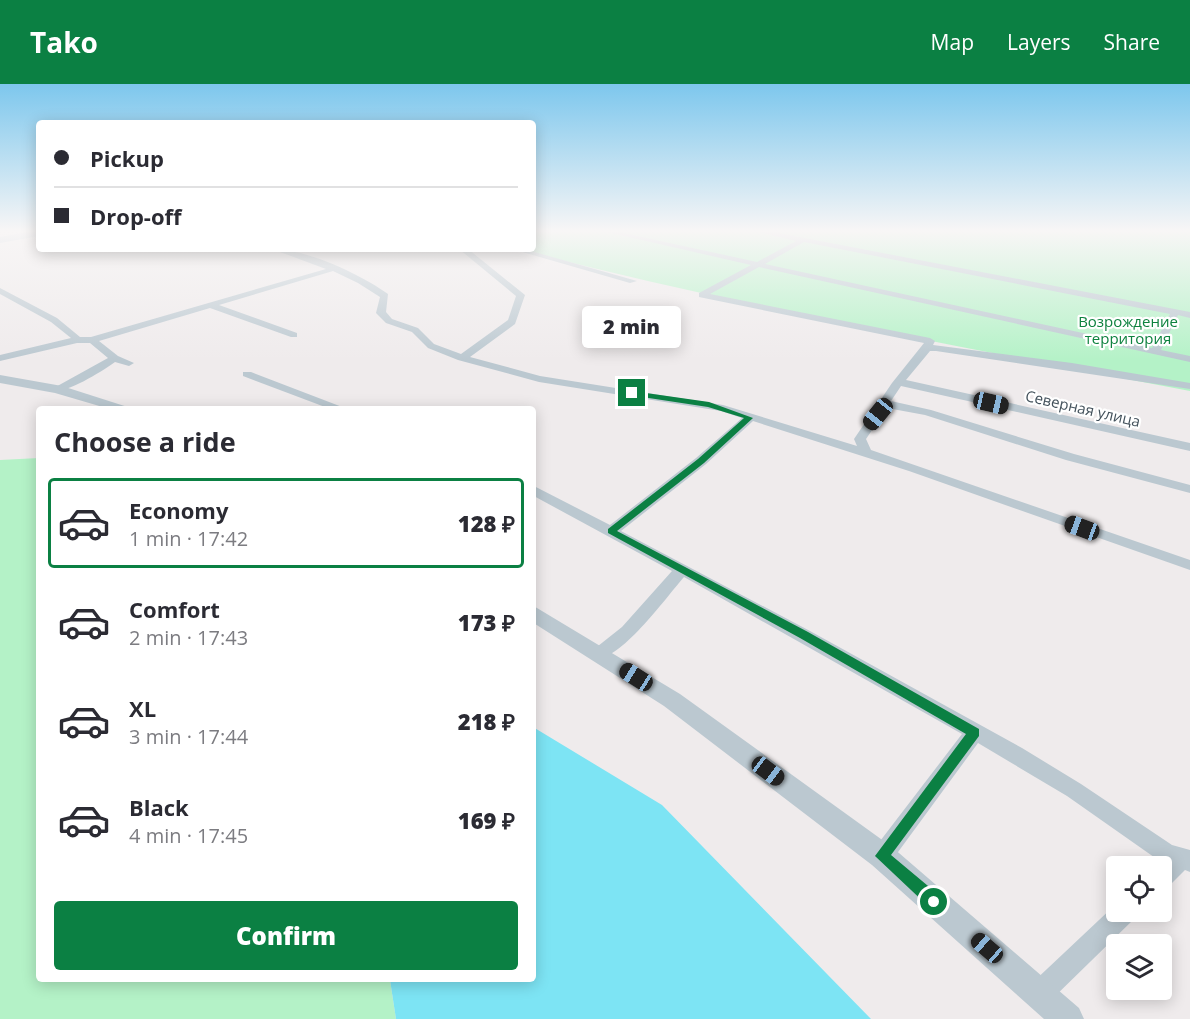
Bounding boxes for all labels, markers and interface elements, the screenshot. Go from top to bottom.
text: Tako [30,23,98,61]
text: Map [931,28,974,56]
text: Layers [1007,28,1071,56]
text: Share [1104,28,1160,56]
text: Pickup [90,143,164,173]
text: Drop-off [90,201,182,231]
callout: 2 min [582,306,682,348]
park label: Возрождение территория [1078,311,1178,348]
text: 2 min [603,313,660,340]
route end [618,379,645,406]
street label: Северная улица [1024,385,1142,431]
car [971,390,1011,416]
car [860,394,896,434]
text: Choose a ride [54,423,236,460]
text: Economy [129,495,228,525]
icon: car [57,496,111,550]
text: 128 ₽ [458,508,515,538]
car [1062,513,1102,543]
text: 1 min · 17:42 [129,525,248,552]
text: Comfort [129,594,220,624]
icon: car [57,595,111,649]
text: 173 ₽ [458,607,515,637]
text: 2 min · 17:43 [129,624,248,651]
car [616,660,656,694]
text: XL [129,693,156,723]
icon: car [57,694,111,748]
text: 218 ₽ [458,706,515,736]
text: 3 min · 17:44 [129,723,248,750]
car [748,753,788,789]
text: Black [129,792,189,822]
icon: car [57,793,111,847]
text: 169 ₽ [458,805,515,835]
text: 4 min · 17:45 [129,822,248,849]
map controls [1106,856,1172,1000]
button: locate [1106,856,1172,922]
route start [920,888,947,915]
button: Confirm [54,901,518,970]
car [968,929,1006,967]
button: layers [1106,934,1172,1000]

